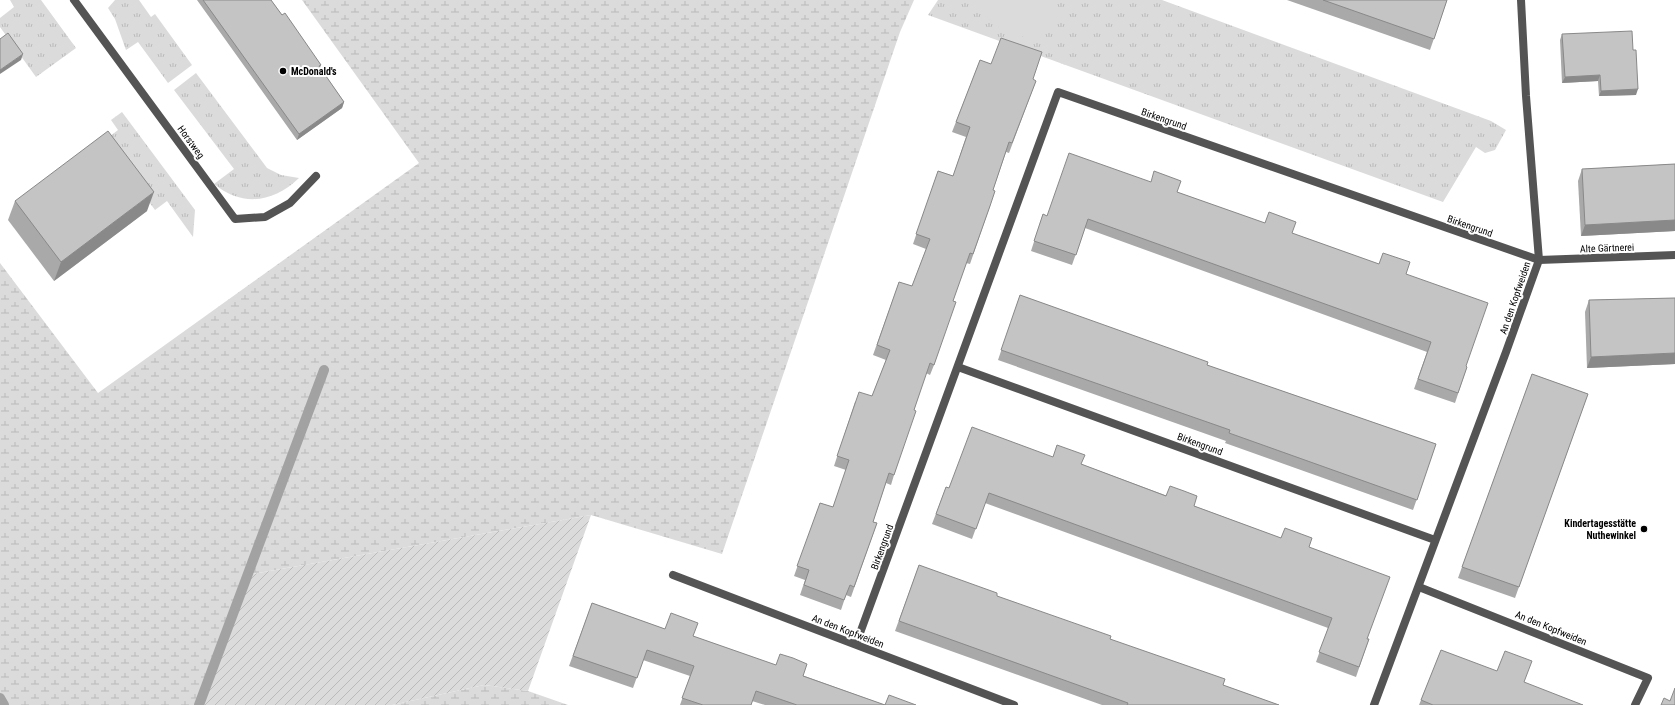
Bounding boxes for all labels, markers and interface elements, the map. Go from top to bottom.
marker: McDonald's [278,66,288,76]
place label: McDonald's [291,66,337,77]
street label: Birkengrund [1140,106,1188,132]
street label: Horstweg [175,123,207,161]
street label: Birkengrund [1446,213,1494,239]
street label: Alte Gärtnerei [1580,242,1634,254]
street label: An den Kopfweiden [1497,260,1533,336]
street label: Birkengrund [1176,431,1224,457]
place label: Kindertagesstätte Nuthewinkel [1564,518,1636,541]
street label: Birkengrund [869,523,895,571]
marker: Kindertagesstätte Nuthewinkel [1639,524,1649,534]
street label: An den Kopfweiden [1514,609,1588,647]
street label: An den Kopfweiden [811,612,886,650]

